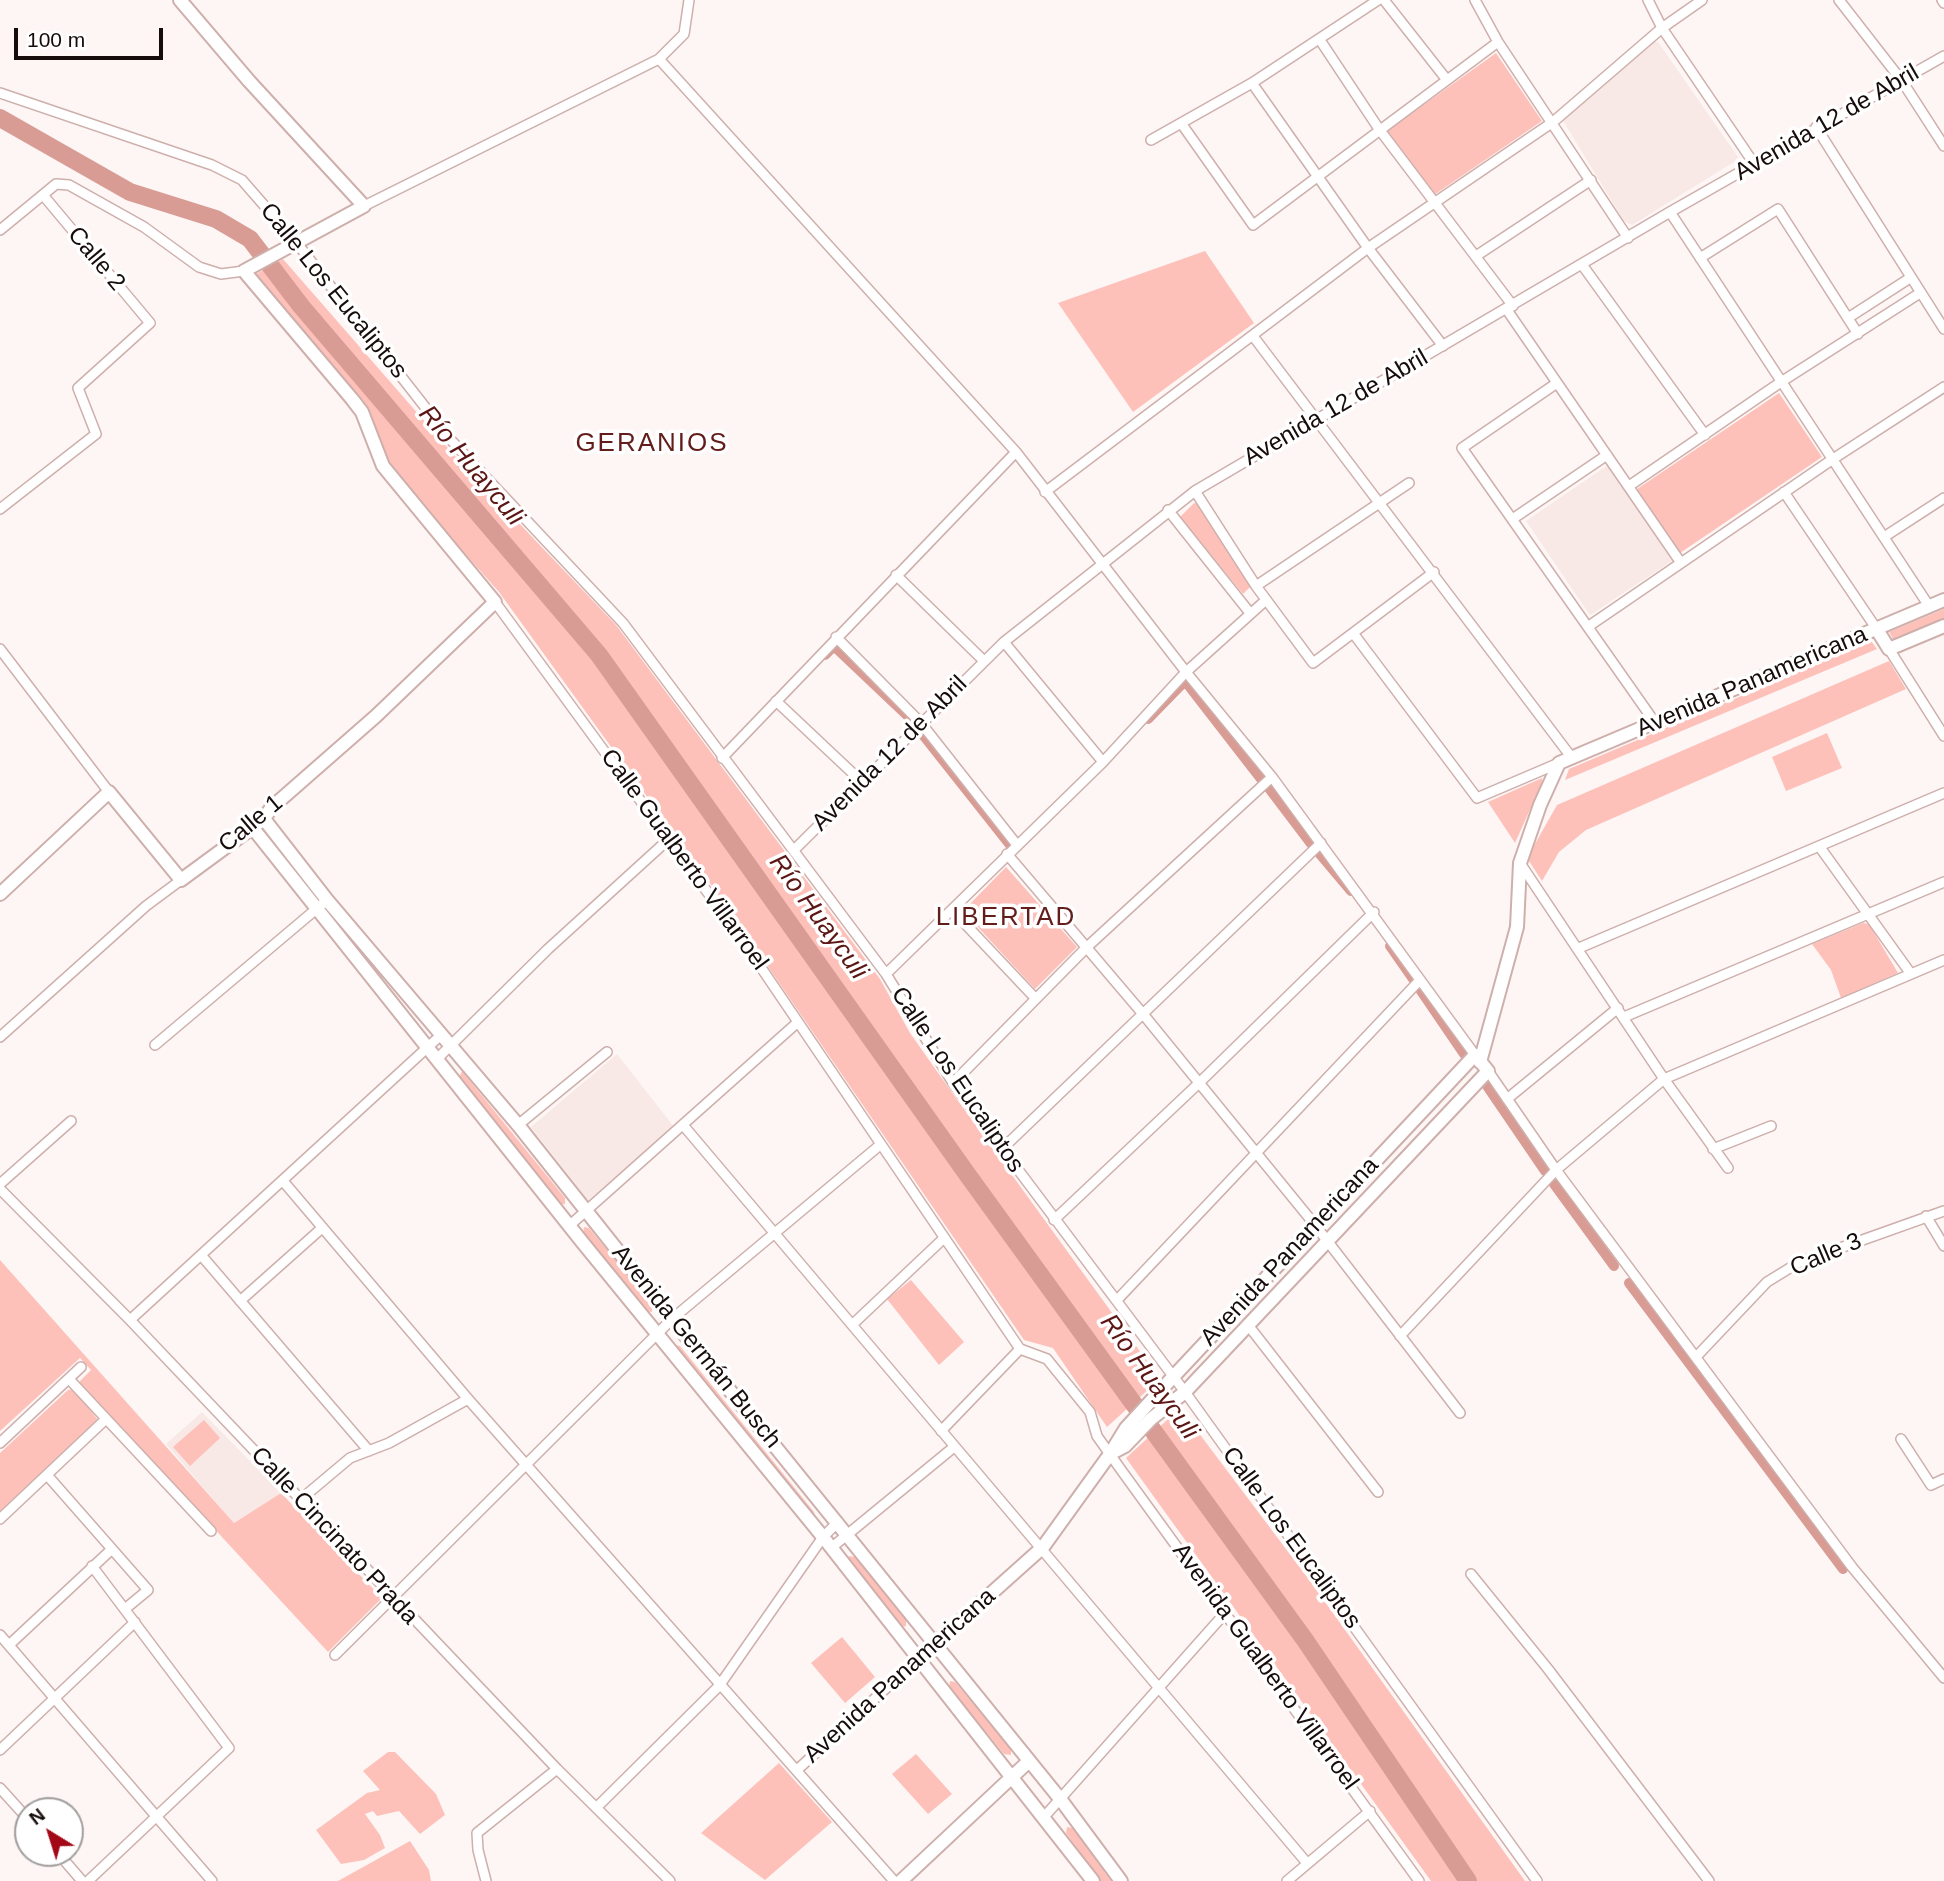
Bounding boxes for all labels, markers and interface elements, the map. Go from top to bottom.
scale bar [18,14,166,58]
text: 100 m [27,28,85,51]
street label: Avenida 12 de Abril [1730,59,1924,187]
street label: Calle Los Eucaliptos [253,197,413,385]
street label: Calle 2 [61,221,131,297]
street label: Avenida 12 de Abril [1239,344,1433,472]
water label: Río Huayculi [412,400,530,532]
district label: GERANIOS [576,428,728,460]
street label: Avenida Panamericana [1632,620,1872,744]
street label: Avenida 12 de Abril [806,670,974,838]
street label: Calle Gualberto Villarroel [594,744,774,976]
street label: Calle 1 [213,789,289,859]
water label: Río Huayculi [762,848,874,986]
district label: LIBERTAD [937,902,1075,934]
street label: Calle Los Eucaliptos [884,982,1030,1178]
street label: Avenida Panamericana [1195,1152,1385,1352]
street label: Calle 3 [1786,1227,1866,1283]
street label: Avenida Germán Busch [605,1240,787,1454]
water label: Río Huayculi [1093,1308,1205,1446]
street label: Calle Cincinato Prada [244,1441,424,1631]
street label: Calle Los Eucaliptos [1215,1442,1367,1634]
street label: Avenida Gualberto Villarroel [1166,1538,1364,1796]
street label: Avenida Panamericana [798,1582,1002,1770]
north arrow [14,1797,84,1867]
text: N [25,1804,49,1829]

